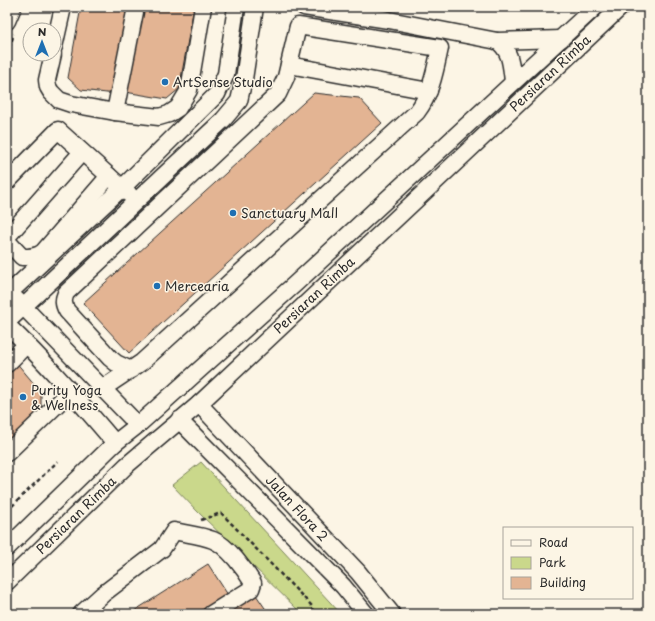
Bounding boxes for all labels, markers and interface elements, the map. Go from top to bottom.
north arrow [22,22,62,62]
text: N [38,23,47,40]
street label: Persiaran Rimba [505,29,595,115]
place label: ArtSense Studio [173,72,273,91]
marker: ArtSense Studio [160,77,170,87]
place label: Sanctuary Mall [241,203,338,222]
marker: Sanctuary Mall [228,208,238,218]
street label: Persiaran Rimba [269,251,359,337]
place label: Mercearia [165,276,230,295]
marker: Mercearia [152,281,162,291]
place label: Purity Yoga & Wellness [31,380,102,414]
marker: Purity Yoga & Wellness [18,392,28,402]
street label: Jalan Flora 2 [262,470,333,545]
street label: Persiaran Rimba [31,471,121,558]
legend [503,527,633,599]
text: Road [539,533,568,551]
text: Park [539,553,566,571]
text: Building [539,573,586,591]

